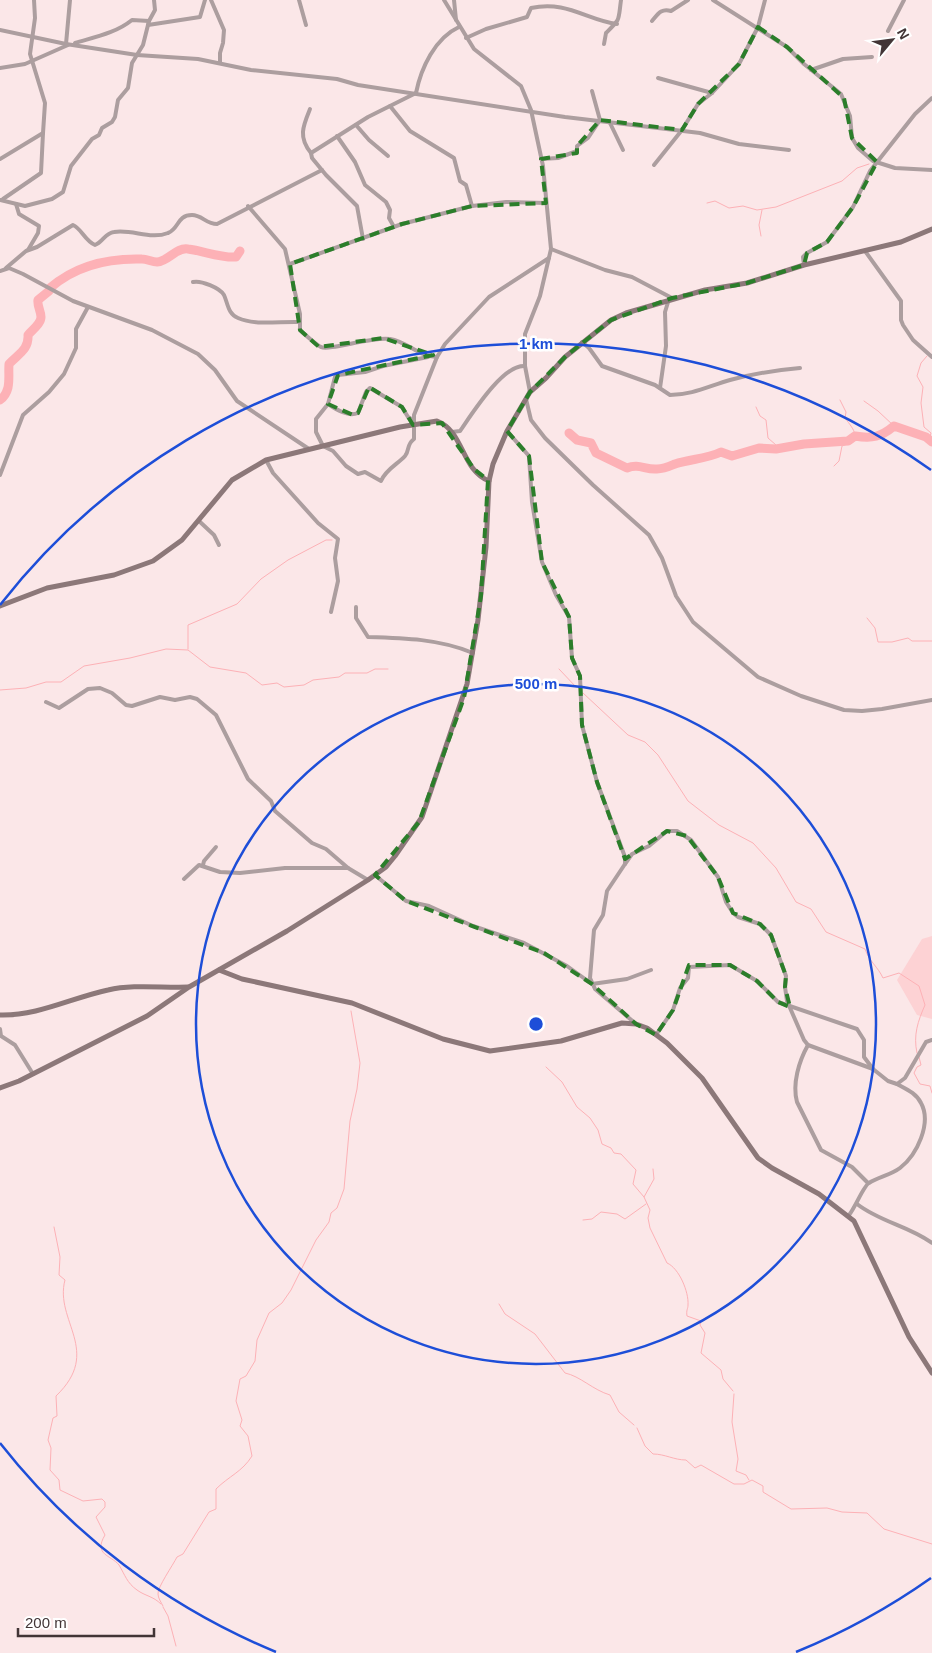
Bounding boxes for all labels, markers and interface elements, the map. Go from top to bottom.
north arrow [867,15,917,65]
text: N [894,25,913,42]
text: 1 km [519,335,553,352]
text: 500 m [515,675,557,692]
centre of rings [527,1015,545,1033]
scale bar [18,1606,154,1638]
text: 200 m [25,1614,67,1631]

